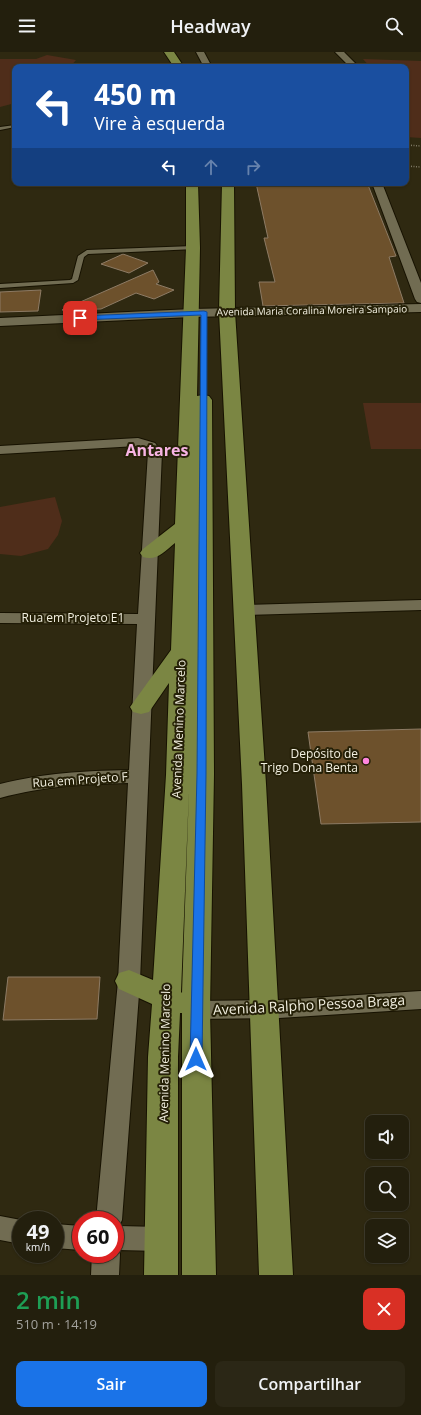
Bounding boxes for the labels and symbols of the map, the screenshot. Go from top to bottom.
pin [63,301,97,335]
street label: Avenida Maria Coralina Moreira Sampaio [217,301,407,319]
district label: Antares [126,439,188,461]
street label: Rua em Projeto E1 [22,609,124,626]
street label: Avenida Menino Marcelo [168,659,189,799]
place label: Depósito de Trigo Dona Benta [261,745,358,776]
marker: Depósito de Trigo Dona Benta [361,756,371,766]
street label: Rua em Projeto F [32,768,128,791]
street label: Avenida Menino Marcelo [155,984,174,1122]
street label: Avenida Ralpho Pessoa Braga [212,990,406,1019]
position arrow [175,1038,217,1080]
speed limit sign: 60 [72,1211,124,1263]

